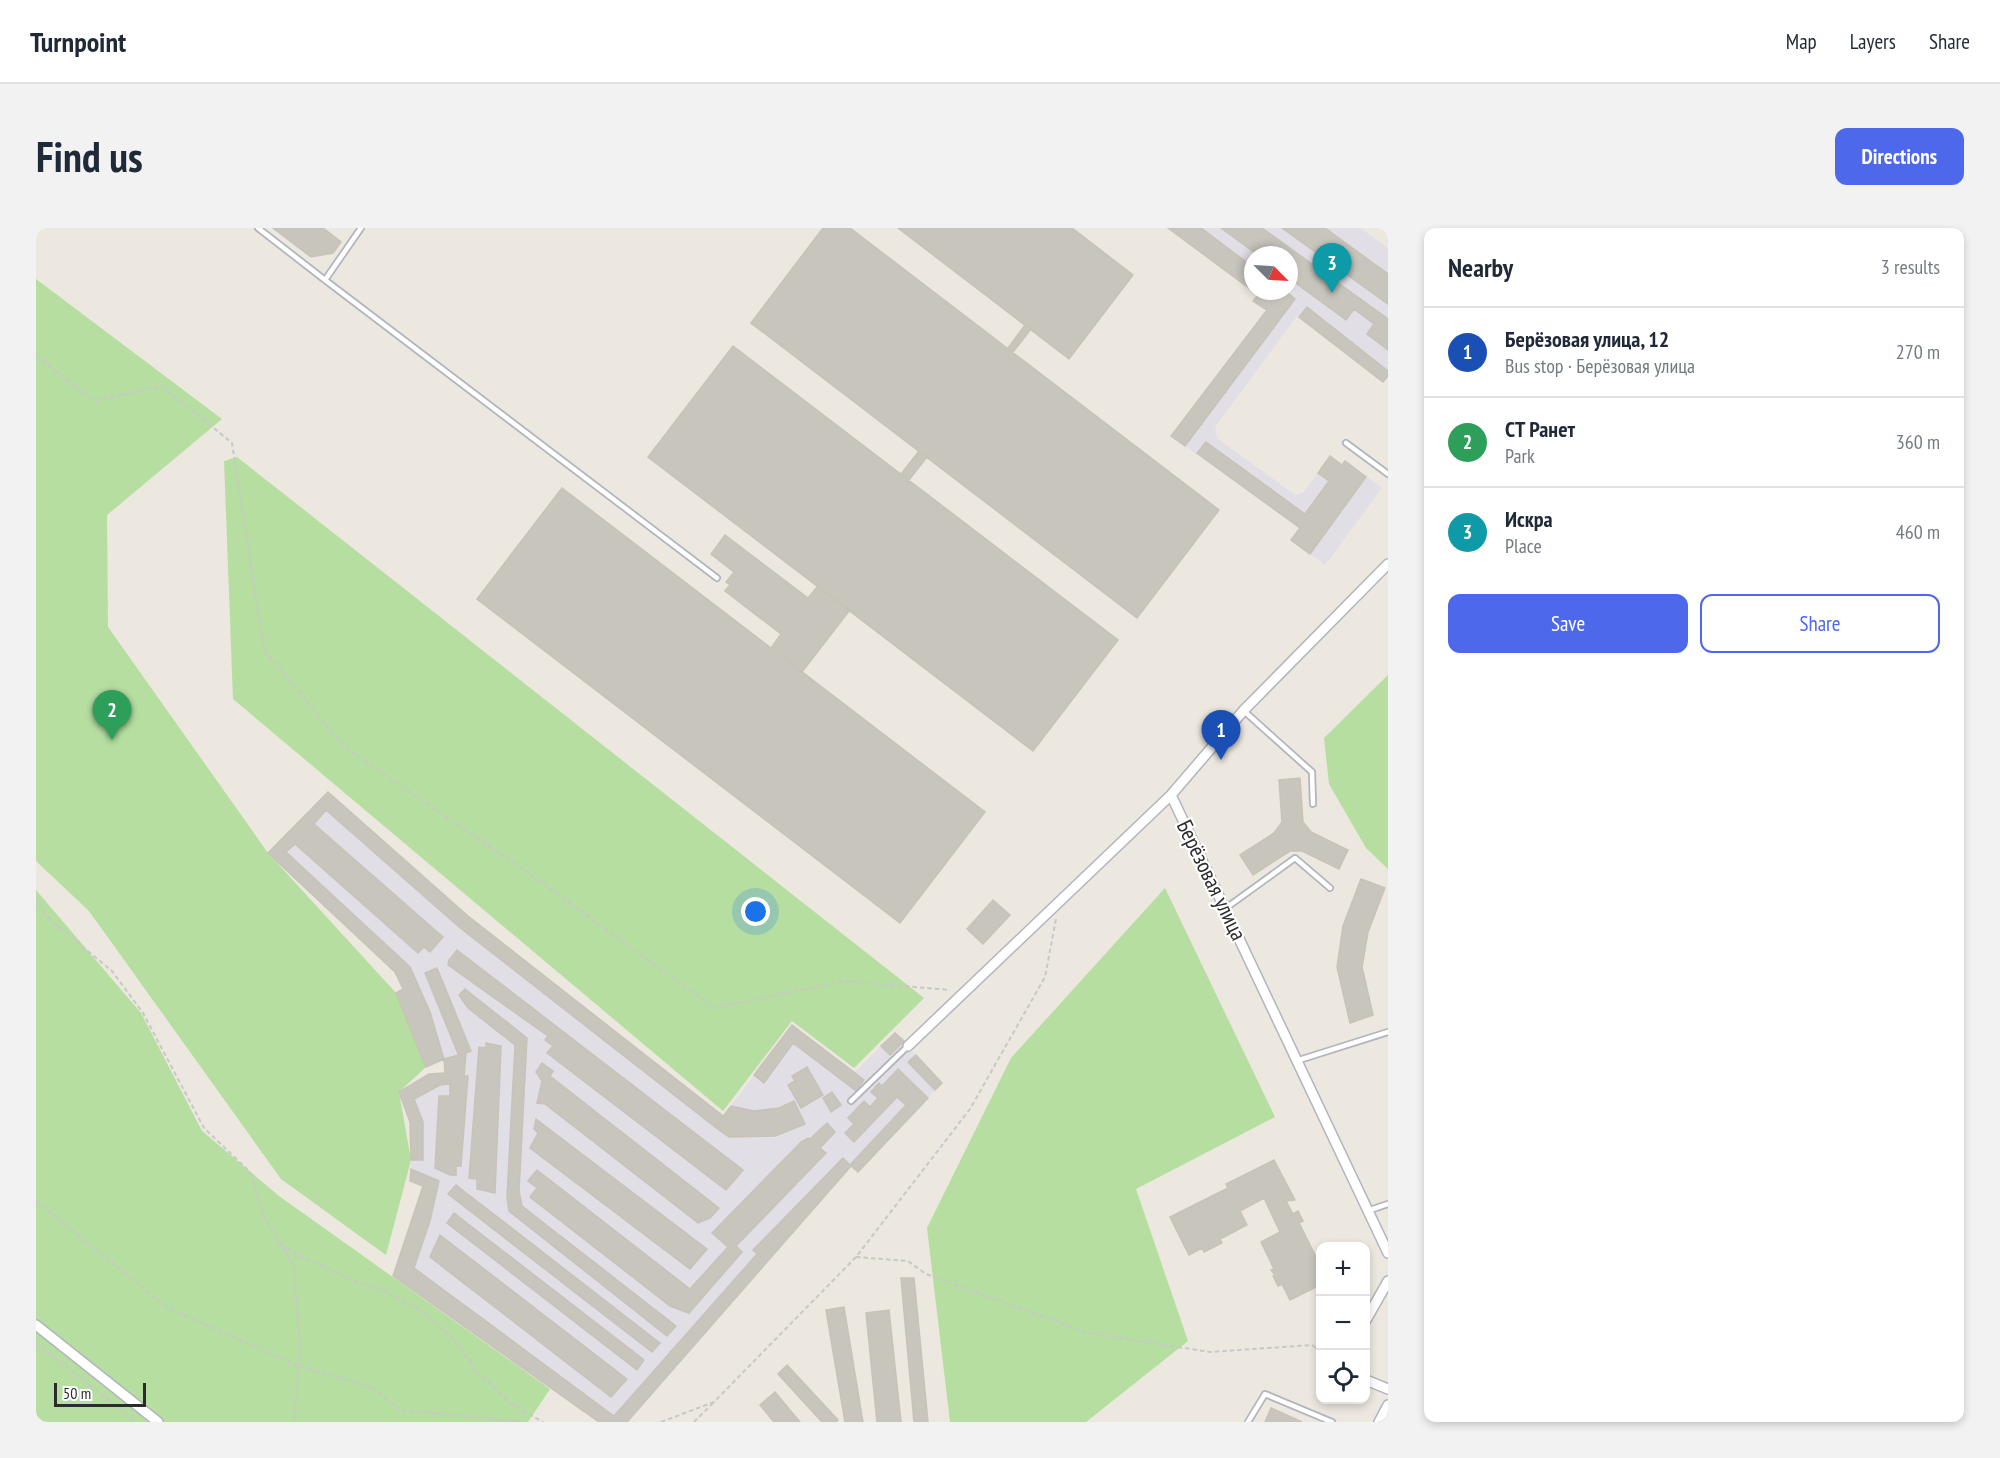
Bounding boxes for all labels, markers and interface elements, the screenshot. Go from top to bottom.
text: Turnpoint [30,23,126,60]
text: Map [1786,28,1817,55]
text: Layers [1850,28,1896,55]
text: Share [1929,28,1970,55]
button: Directions [1835,128,1964,185]
text: Find us [36,129,143,184]
pin: 3 [1312,244,1352,293]
north arrow [1244,246,1298,300]
text: Nearby [1448,251,1513,284]
text: 3 results [1881,254,1940,280]
text: Берёзовая улица, 12 [1505,325,1669,353]
text: 1 [1463,339,1472,365]
text: 270 m [1896,339,1940,365]
text: Bus stop · Берёзовая улица [1505,353,1695,379]
text: СТ Ранет [1505,415,1575,443]
text: 2 [1463,429,1472,455]
text: 360 m [1896,429,1940,455]
text: Park [1505,443,1535,469]
text: Искра [1505,505,1553,533]
text: 3 [1463,519,1472,545]
text: 460 m [1896,519,1940,545]
text: Place [1505,533,1542,559]
button: Save [1448,594,1688,653]
button: Share [1700,594,1940,653]
pin: 2 [92,690,132,740]
pin: 1 [1202,710,1240,760]
street label: Берёзовая улица [1171,815,1253,945]
your location [741,897,770,926]
map controls [1316,1242,1370,1404]
button: + [1316,1242,1370,1296]
button: − [1316,1296,1370,1350]
button: locate [1316,1350,1370,1404]
scale bar [54,1380,146,1408]
text: 50 m [63,1383,91,1403]

